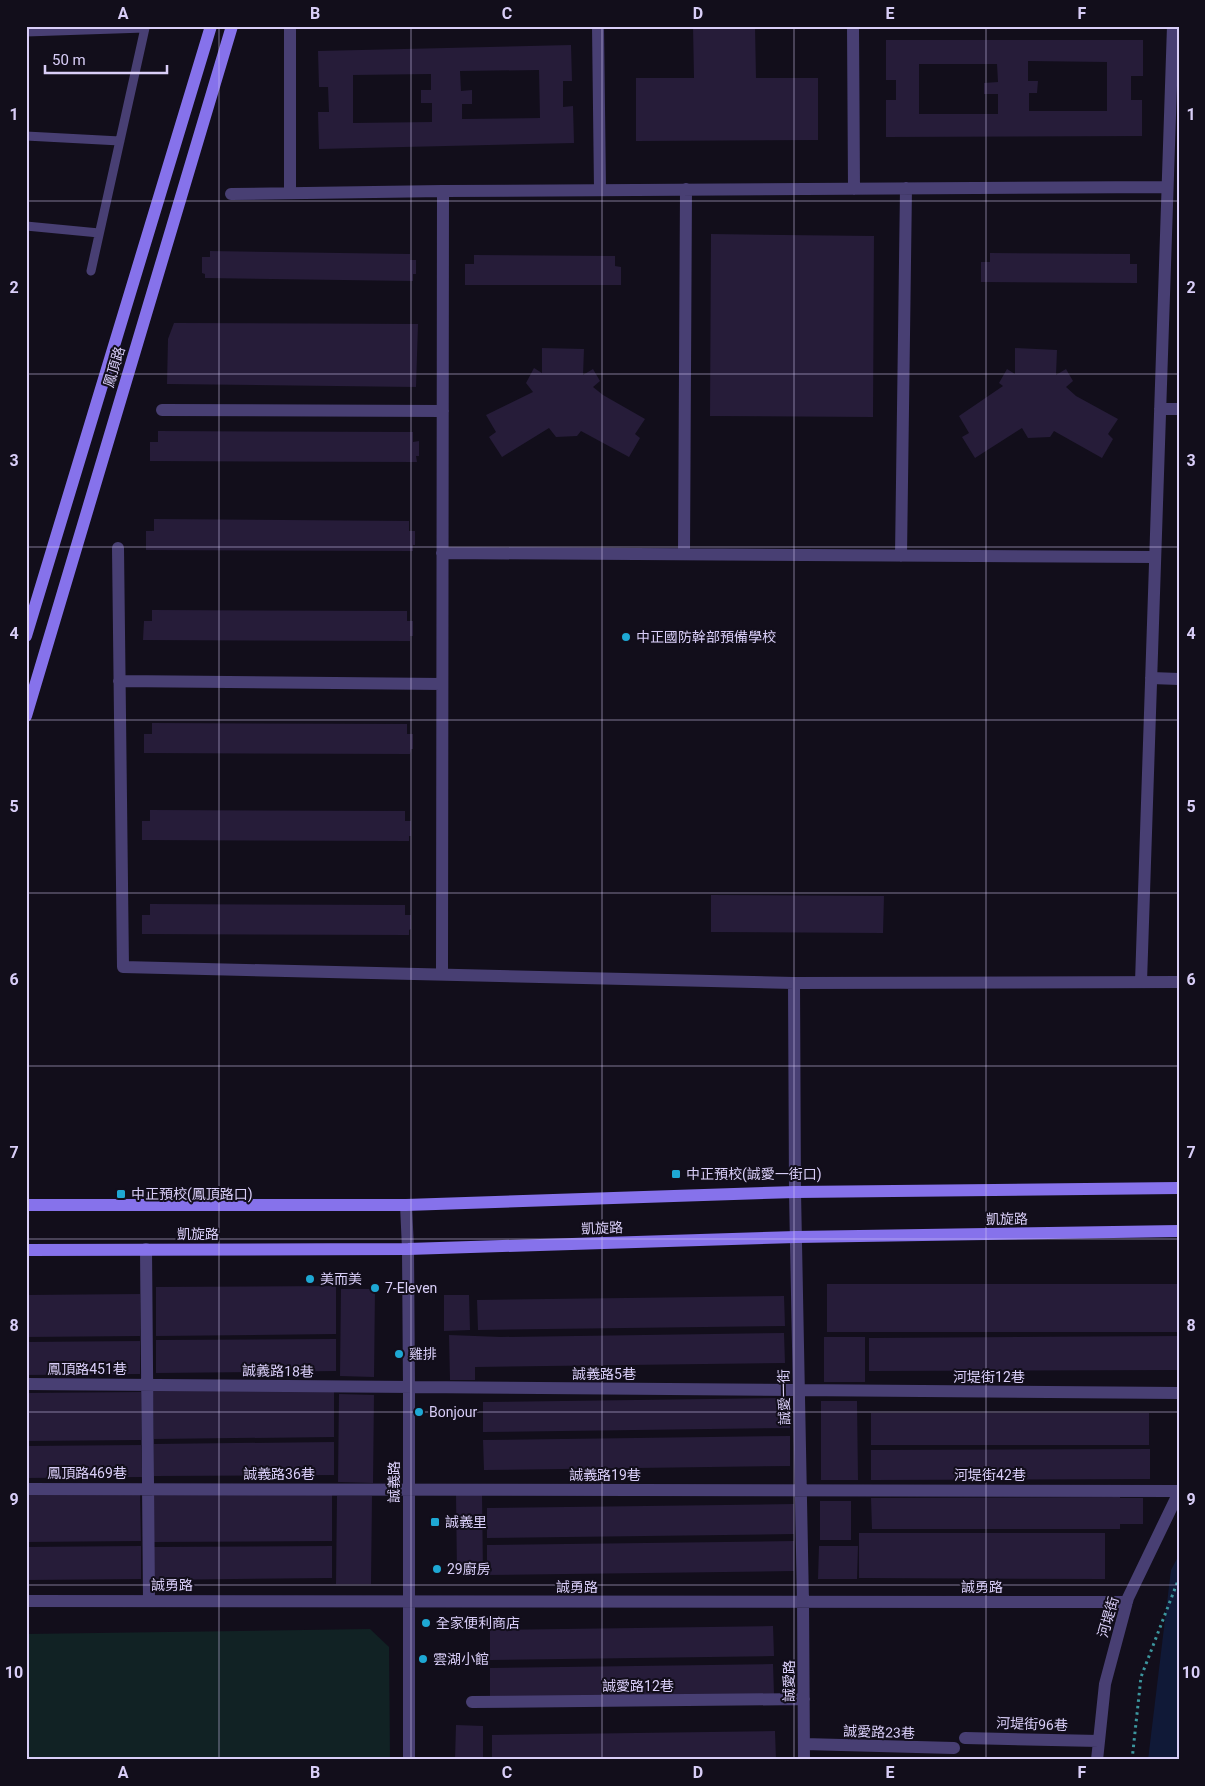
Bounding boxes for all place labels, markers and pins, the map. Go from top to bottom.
place label: 中正國防幹部預備學校 [636,629,776,645]
marker: 中正國防幹部預備學校 [620,631,632,643]
place label: 中正預校(誠愛一街口) [686,1166,822,1183]
marker: 中正預校(誠愛一街口) [670,1168,682,1180]
place label: 中正預校(鳳頂路口) [131,1186,253,1203]
marker: 中正預校(鳳頂路口) [115,1188,127,1200]
place label: 美而美 [320,1271,362,1287]
marker: 美而美 [304,1273,316,1285]
place label: 7-Eleven [385,1280,437,1296]
marker: 7-Eleven [369,1282,381,1294]
place label: 雞排 [409,1346,437,1362]
marker: 雞排 [393,1348,405,1360]
place label: Bonjour [429,1404,477,1420]
marker: Bonjour [413,1406,425,1418]
place label: 誠義里 [445,1514,487,1530]
marker: 誠義里 [429,1516,441,1528]
place label: 29廚房 [447,1561,491,1577]
marker: 29廚房 [431,1563,443,1575]
place label: 全家便利商店 [436,1615,520,1631]
marker: 全家便利商店 [420,1617,432,1629]
place label: 雲湖小館 [433,1651,489,1667]
marker: 雲湖小館 [417,1653,429,1665]

